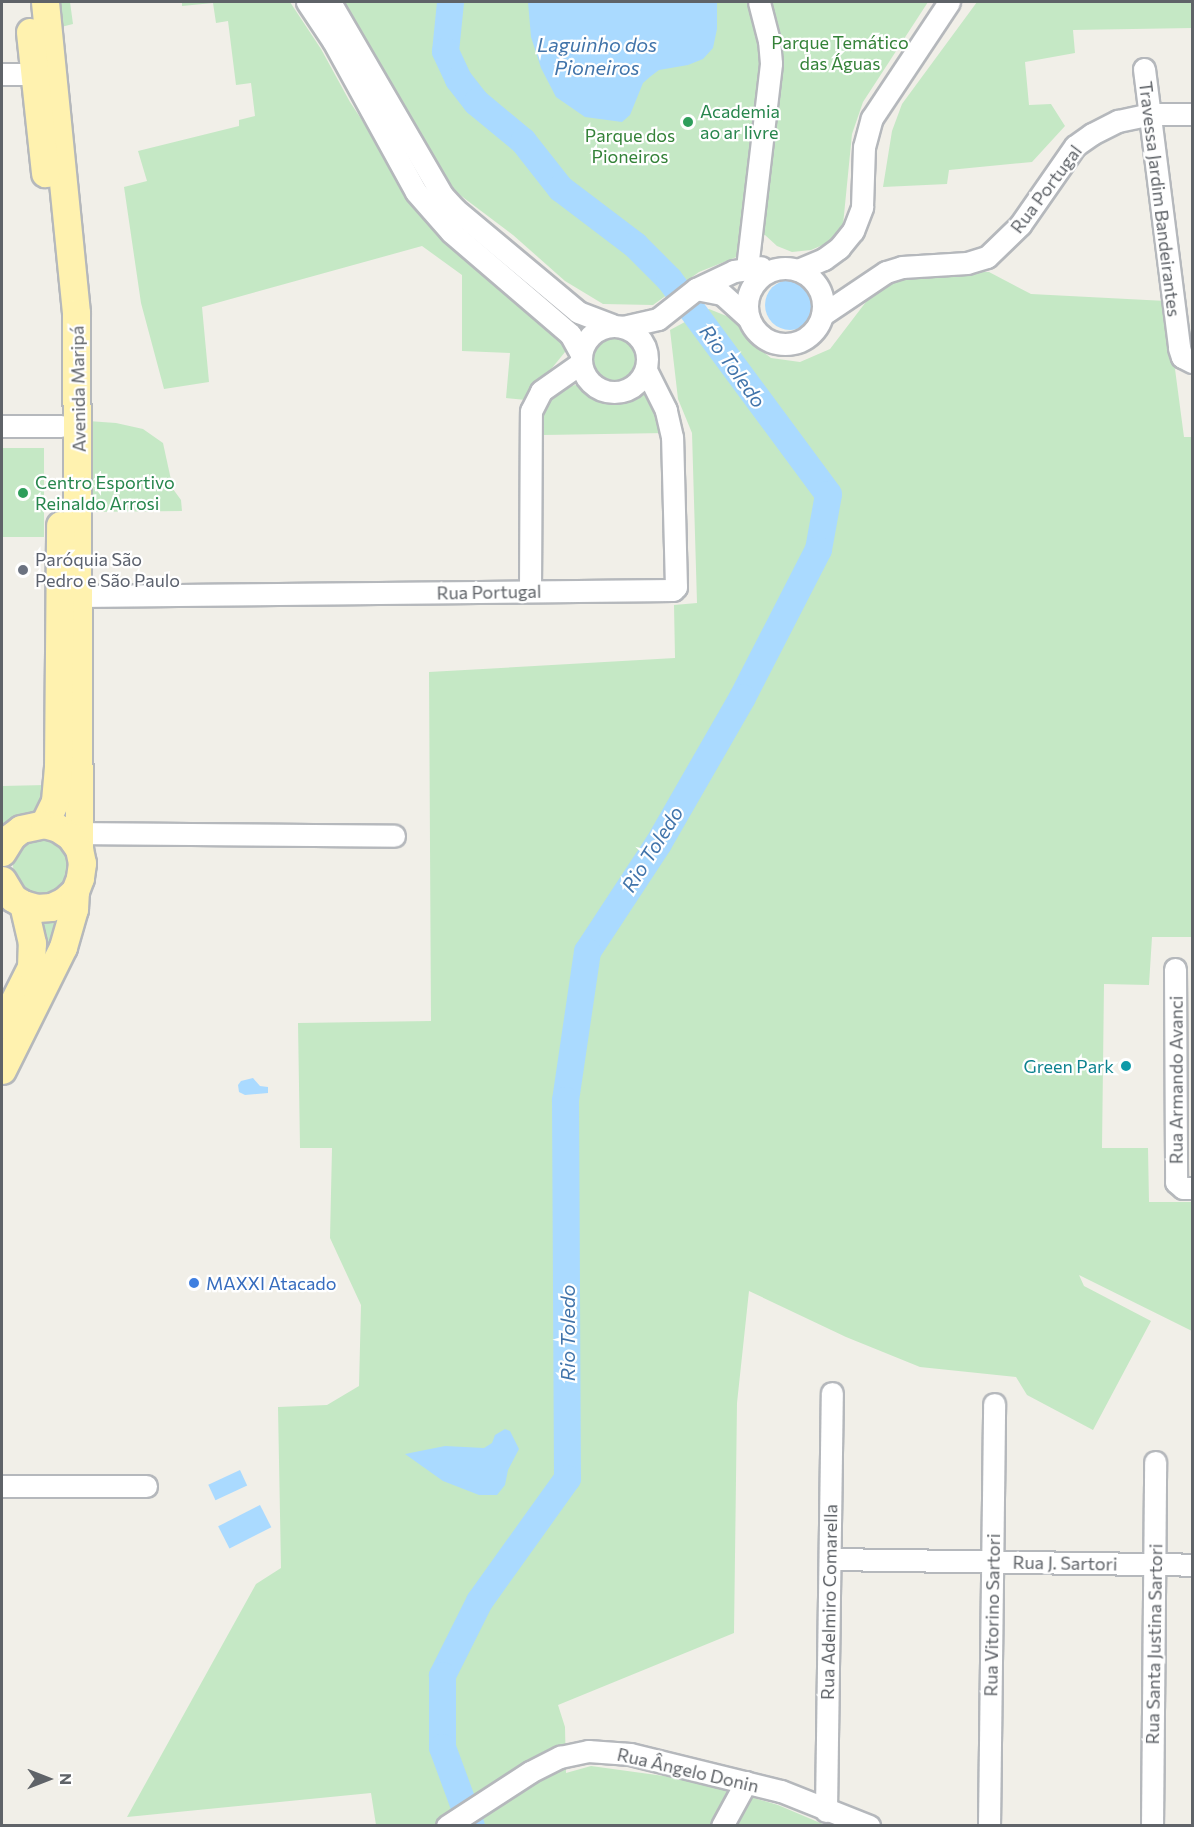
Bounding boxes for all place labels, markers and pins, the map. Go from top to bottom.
place label: Academia ao ar livre [700,101,780,144]
marker: Academia ao ar livre [681,115,695,129]
place label: Centro Esportivo Reinaldo Arrosi [35,472,175,514]
marker: Centro Esportivo Reinaldo Arrosi [16,486,30,500]
place label: Paróquia São Pedro e São Paulo [35,549,180,592]
marker: Paróquia São Pedro e São Paulo [16,563,30,577]
place label: Green Park [1024,1055,1114,1077]
marker: Green Park [1119,1059,1133,1073]
place label: MAXXI Atacado [206,1272,337,1294]
marker: MAXXI Atacado [187,1276,201,1290]

